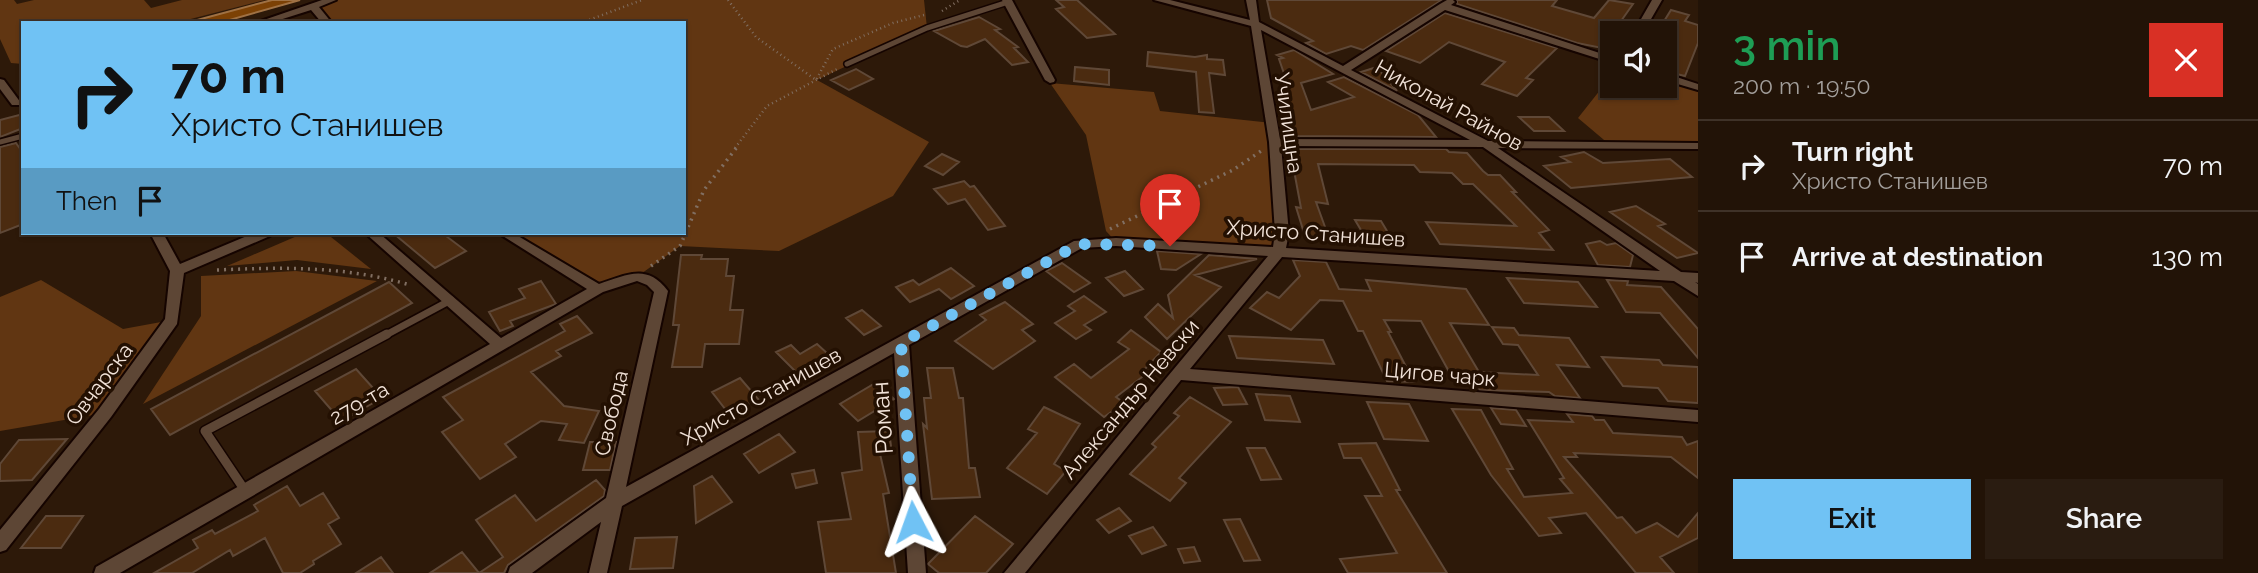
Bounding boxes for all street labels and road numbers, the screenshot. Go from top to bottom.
street label: Николай Райнов [1371,54,1527,156]
street label: Училищна [1270,71,1308,175]
street label: Христо Станишев [1226,214,1406,252]
street label: Александър Невски [1056,314,1204,484]
street label: Овчарска [60,338,138,430]
street label: Христо Станишев [677,342,845,450]
street label: Цигов чарк [1383,357,1497,391]
street label: Свобода [589,368,633,458]
street label: 279-та [325,376,393,430]
street label: Роман [865,381,899,455]

